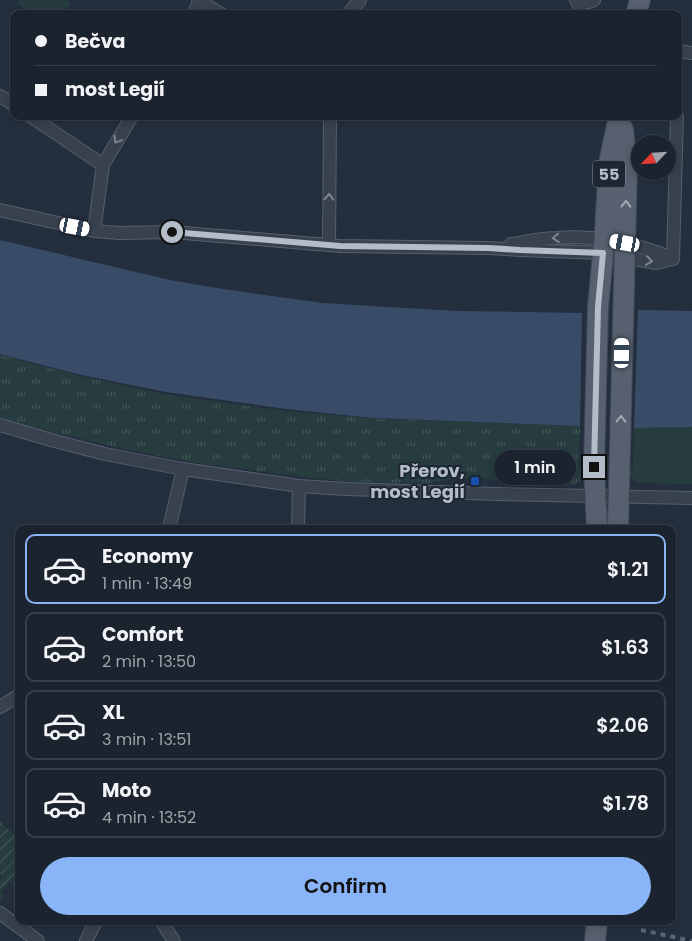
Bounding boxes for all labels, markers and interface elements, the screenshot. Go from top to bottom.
text: Bečva [65,28,126,55]
text: most Legií [65,76,165,103]
one-way arrow [114,135,124,144]
north arrow [631,135,676,180]
map controls [631,135,676,180]
road number: 55 [593,160,625,188]
one-way arrow [324,192,334,200]
one-way arrow [620,200,631,208]
car [58,217,91,237]
route start [161,221,183,243]
one-way arrow [551,232,559,243]
car [608,233,641,253]
one-way arrow [645,256,653,266]
car [614,338,629,368]
one-way arrow [615,415,626,423]
callout: 1 min [494,450,576,484]
text: 1 min [514,456,556,479]
route end [583,456,605,478]
place label: Přerov, most Legií [370,458,465,504]
marker: Přerov, most Legií [469,475,481,487]
text: Economy [102,543,193,570]
icon: car [42,547,87,592]
text: $1.21 [607,556,649,583]
text: 1 min · 13:49 [102,572,192,595]
text: Comfort [102,621,184,648]
icon: car [42,625,87,670]
text: $1.63 [601,634,649,661]
text: 2 min · 13:50 [102,650,196,673]
text: XL [102,699,125,726]
icon: car [42,703,87,748]
text: $2.06 [596,712,649,739]
text: 3 min · 13:51 [102,728,191,751]
text: Moto [102,777,151,804]
icon: car [42,781,87,826]
text: $1.78 [602,790,649,817]
text: 4 min · 13:52 [102,806,196,829]
button: Confirm [40,857,651,915]

